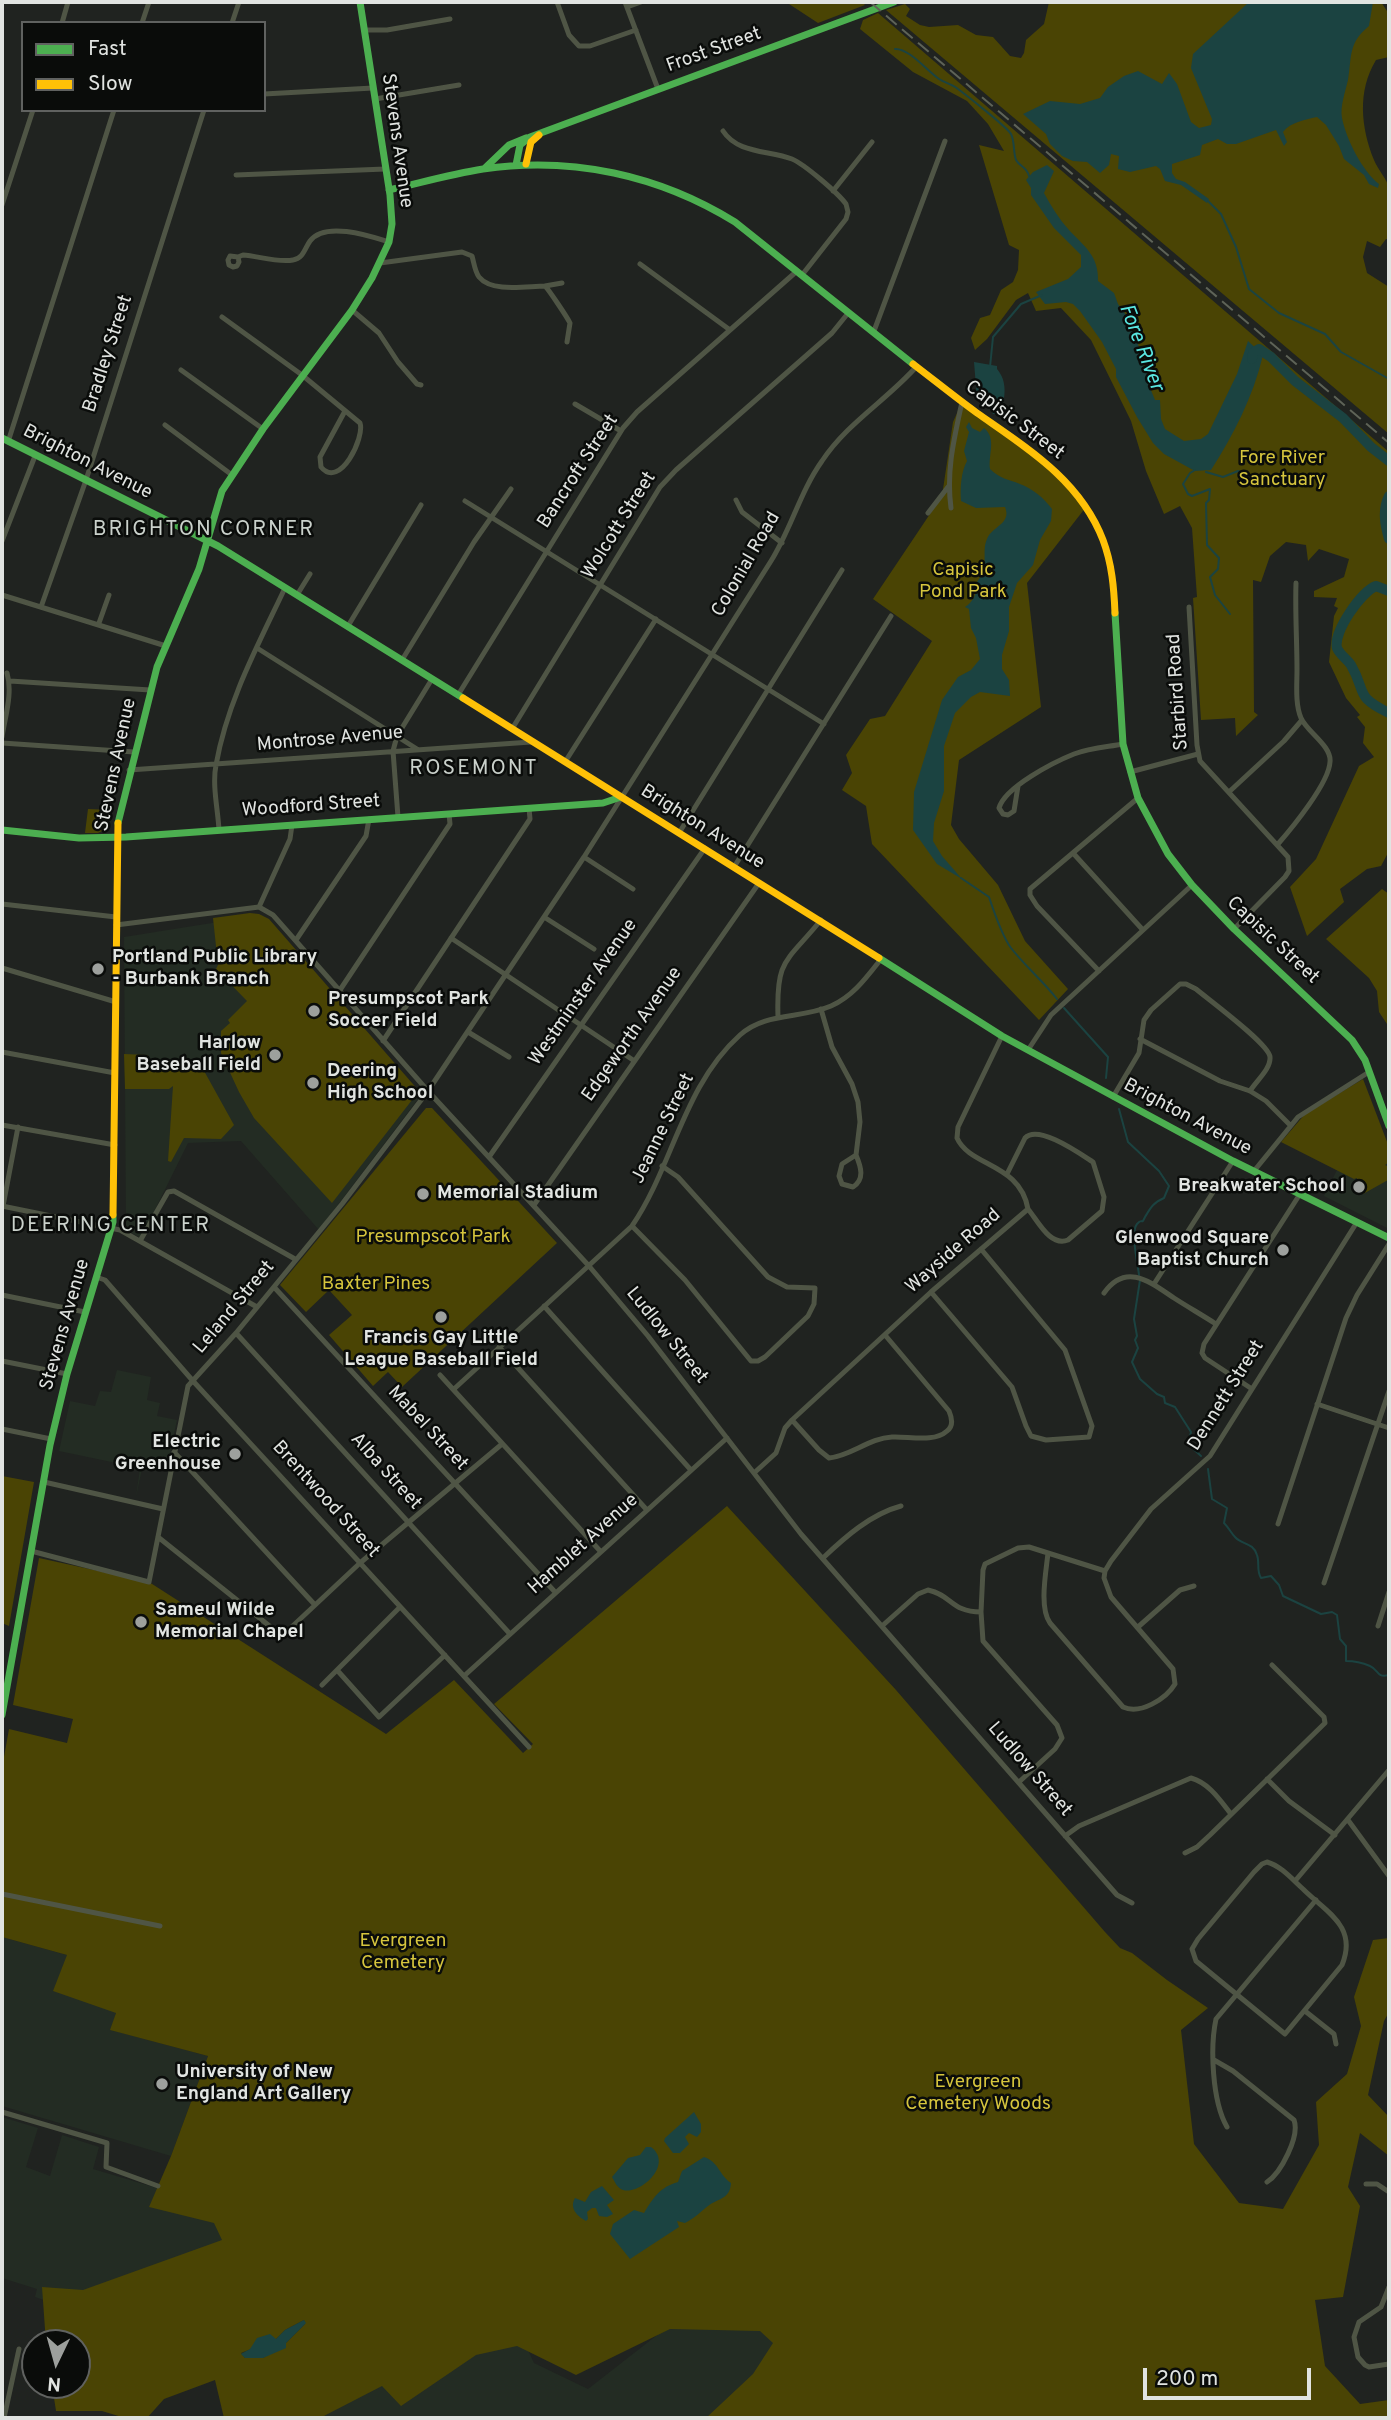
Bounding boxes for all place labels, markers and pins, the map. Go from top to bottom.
place label: Portland Public Library - Burbank Branch [112,947,317,991]
marker: Portland Public Library - Burbank Branch [90,961,106,977]
place label: Presumpscot Park Soccer Field [328,989,489,1033]
marker: Presumpscot Park Soccer Field [306,1003,322,1019]
place label: Harlow Baseball Field [137,1033,261,1077]
marker: Harlow Baseball Field [267,1047,283,1063]
place label: Deering High School [327,1061,433,1105]
marker: Deering High School [305,1075,321,1091]
place label: Breakwater School [1178,1176,1345,1198]
marker: Breakwater School [1351,1179,1367,1195]
place label: Memorial Stadium [437,1183,598,1205]
marker: Memorial Stadium [415,1186,431,1202]
place label: Glenwood Square Baptist Church [1115,1228,1269,1272]
marker: Glenwood Square Baptist Church [1275,1242,1291,1258]
marker: Francis Gay Little League Baseball Field [433,1309,449,1325]
place label: Francis Gay Little League Baseball Field [344,1328,538,1372]
place label: Electric Greenhouse [115,1432,221,1476]
marker: Electric Greenhouse [227,1446,243,1462]
place label: Sameul Wilde Memorial Chapel [155,1600,304,1644]
marker: Sameul Wilde Memorial Chapel [133,1614,149,1630]
place label: University of New England Art Gallery [176,2062,351,2106]
marker: University of New England Art Gallery [154,2076,170,2092]

